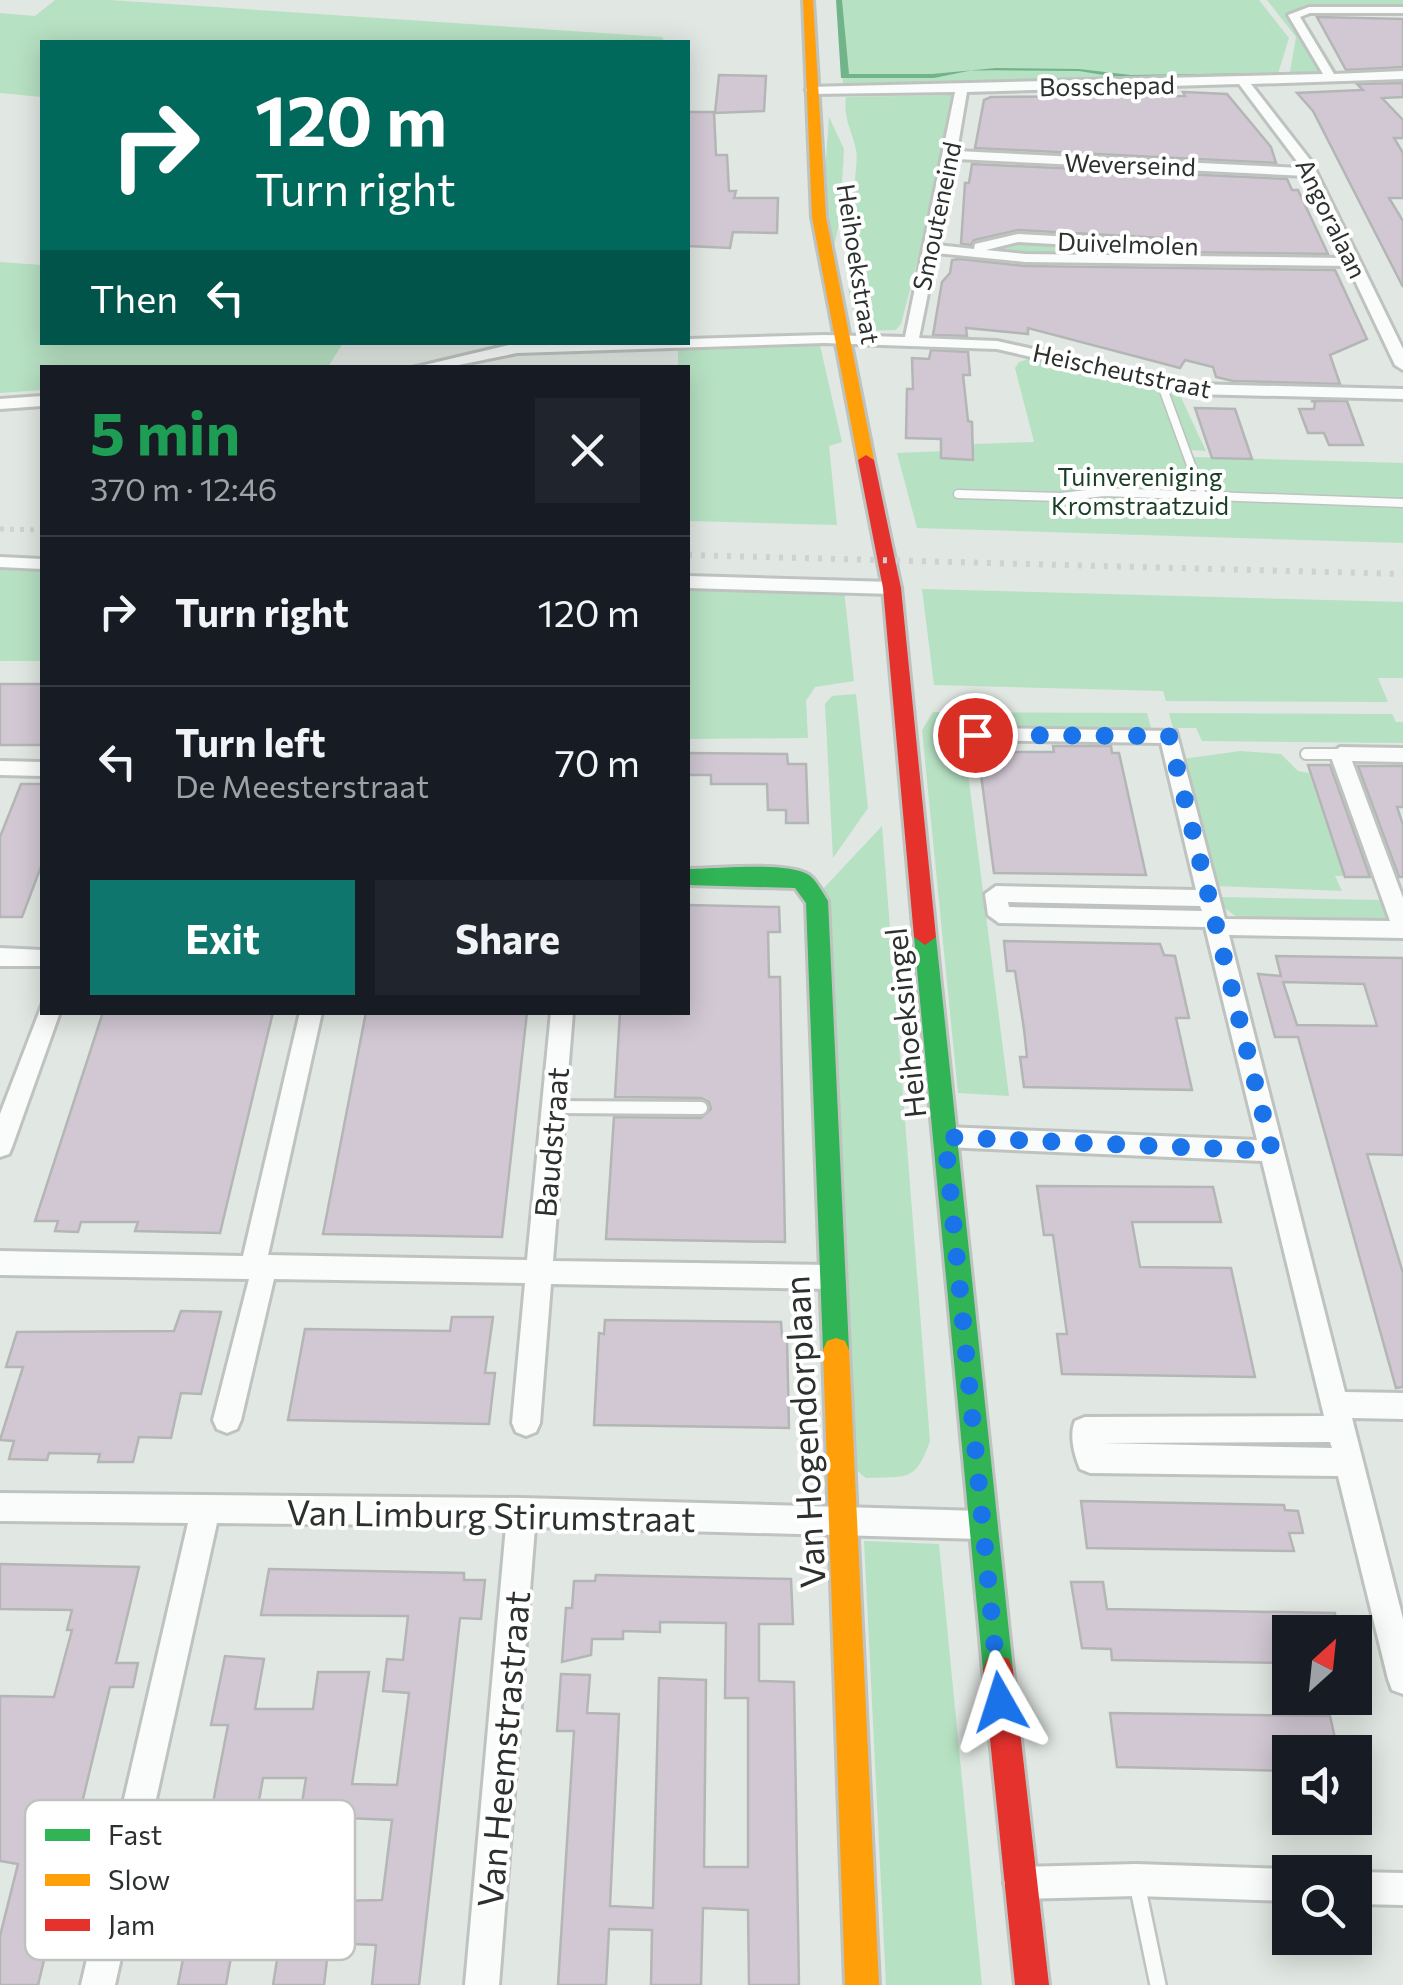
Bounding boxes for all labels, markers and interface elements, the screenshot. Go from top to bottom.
street label: Bosschepad [1039,69,1175,101]
text: 120 m [255,75,447,160]
icon: right [90,80,220,210]
street label: Smouteneind [906,139,966,293]
street label: Weverseind [1064,147,1196,181]
street label: Angoralaan [1290,153,1374,283]
text: Turn right [255,160,456,215]
street label: Heihoekstraat [832,182,886,346]
street label: Duivelmolen [1057,226,1199,260]
icon: left [198,270,253,325]
text: Then [90,274,178,321]
street label: Heischeutstraat [1030,336,1214,404]
text: 5 min [90,394,240,467]
button: close [535,398,640,503]
park label: Tuinvereniging Kromstraatzuid [1051,461,1229,520]
text: 370 m · 12:46 [90,468,277,508]
icon: right [90,584,145,639]
text: Turn right [175,588,349,635]
text: 120 m [538,588,640,635]
pin [933,693,1018,778]
icon: arrive [948,708,1003,763]
text: Turn left [175,718,326,765]
icon: left [90,734,145,789]
text: 70 m [555,738,640,785]
text: De Meesterstraat [175,765,429,805]
button: Exit [90,880,355,995]
button: Share [375,880,640,995]
street label: Heihoeksingel [876,926,932,1120]
street label: Baudstraat [525,1065,575,1219]
street label: Van Hogendorplaan [773,1275,833,1589]
street label: Van Limburg Stirumstraat [286,1489,696,1539]
street label: Van Heemstrastraat [467,1589,537,1909]
north arrow [1272,1615,1372,1715]
map controls [1272,1615,1372,1955]
position arrow [948,1650,1052,1754]
button: sound [1272,1735,1372,1835]
legend [25,1800,355,1960]
text: Fast [108,1817,162,1851]
button: search [1272,1855,1372,1955]
text: Slow [108,1862,170,1896]
text: Jam [108,1907,155,1941]

